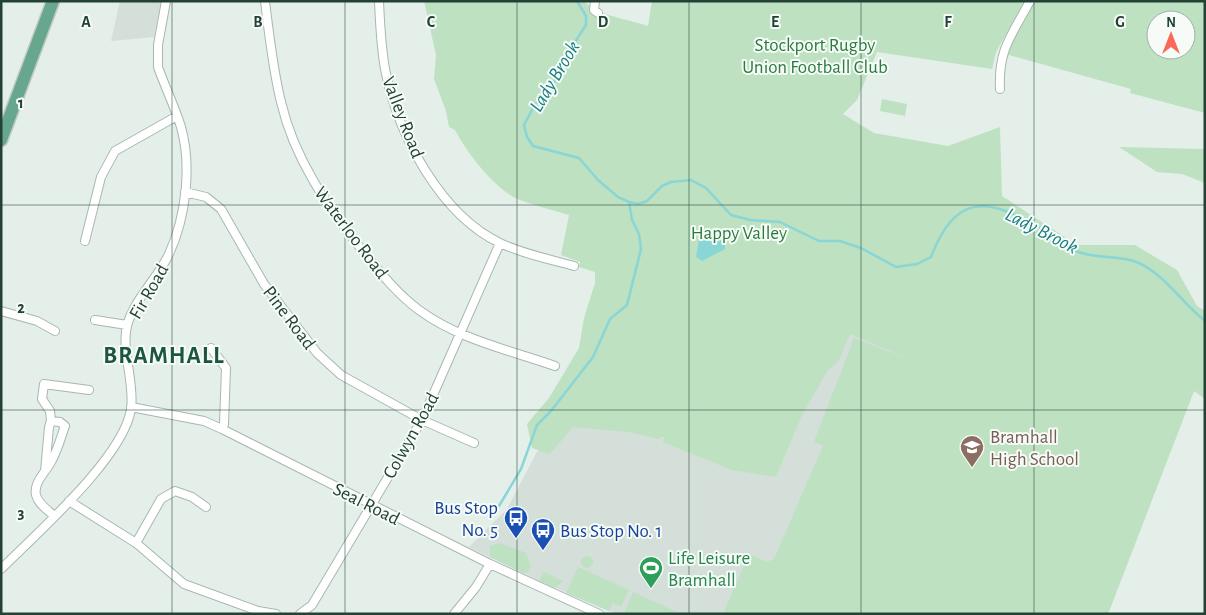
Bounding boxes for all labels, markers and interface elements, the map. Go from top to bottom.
north arrow [1146,10,1196,60]
text: A [81,14,91,30]
text: B [253,14,263,30]
text: C [427,14,436,30]
text: D [598,14,609,30]
text: E [771,14,779,30]
text: F [944,14,952,30]
text: G [1115,14,1125,30]
text: N [1166,16,1176,30]
park label: Stockport Rugby Union Football Club [742,36,888,77]
water label: Lady Brook [526,38,584,115]
street label: Valley Road [378,74,427,161]
text: 1 [18,95,24,111]
street label: Waterloo Road [310,183,391,283]
water label: Lady Brook [1002,204,1081,258]
park label: Happy Valley [691,224,787,243]
street label: Fir Road [126,261,173,322]
street label: Pine Road [259,283,319,353]
text: 2 [17,300,25,316]
district label: BRAMHALL [103,344,225,368]
street label: Colwyn Road [380,389,443,482]
place label: Bramhall High School [990,428,1079,469]
school or university icon: Bramhall High School [959,434,985,468]
street label: Seal Road [330,480,403,529]
place label: Bus Stop No. 5 [434,499,498,540]
text: 3 [18,505,25,521]
bus stop icon: Bus Stop No. 5 [503,505,529,539]
bus stop icon: Bus Stop No. 1 [530,517,556,551]
place label: Bus Stop No. 1 [560,522,662,541]
place label: Life Leisure Bramhall [668,549,750,590]
sports icon: Life Leisure Bramhall [638,555,664,589]

